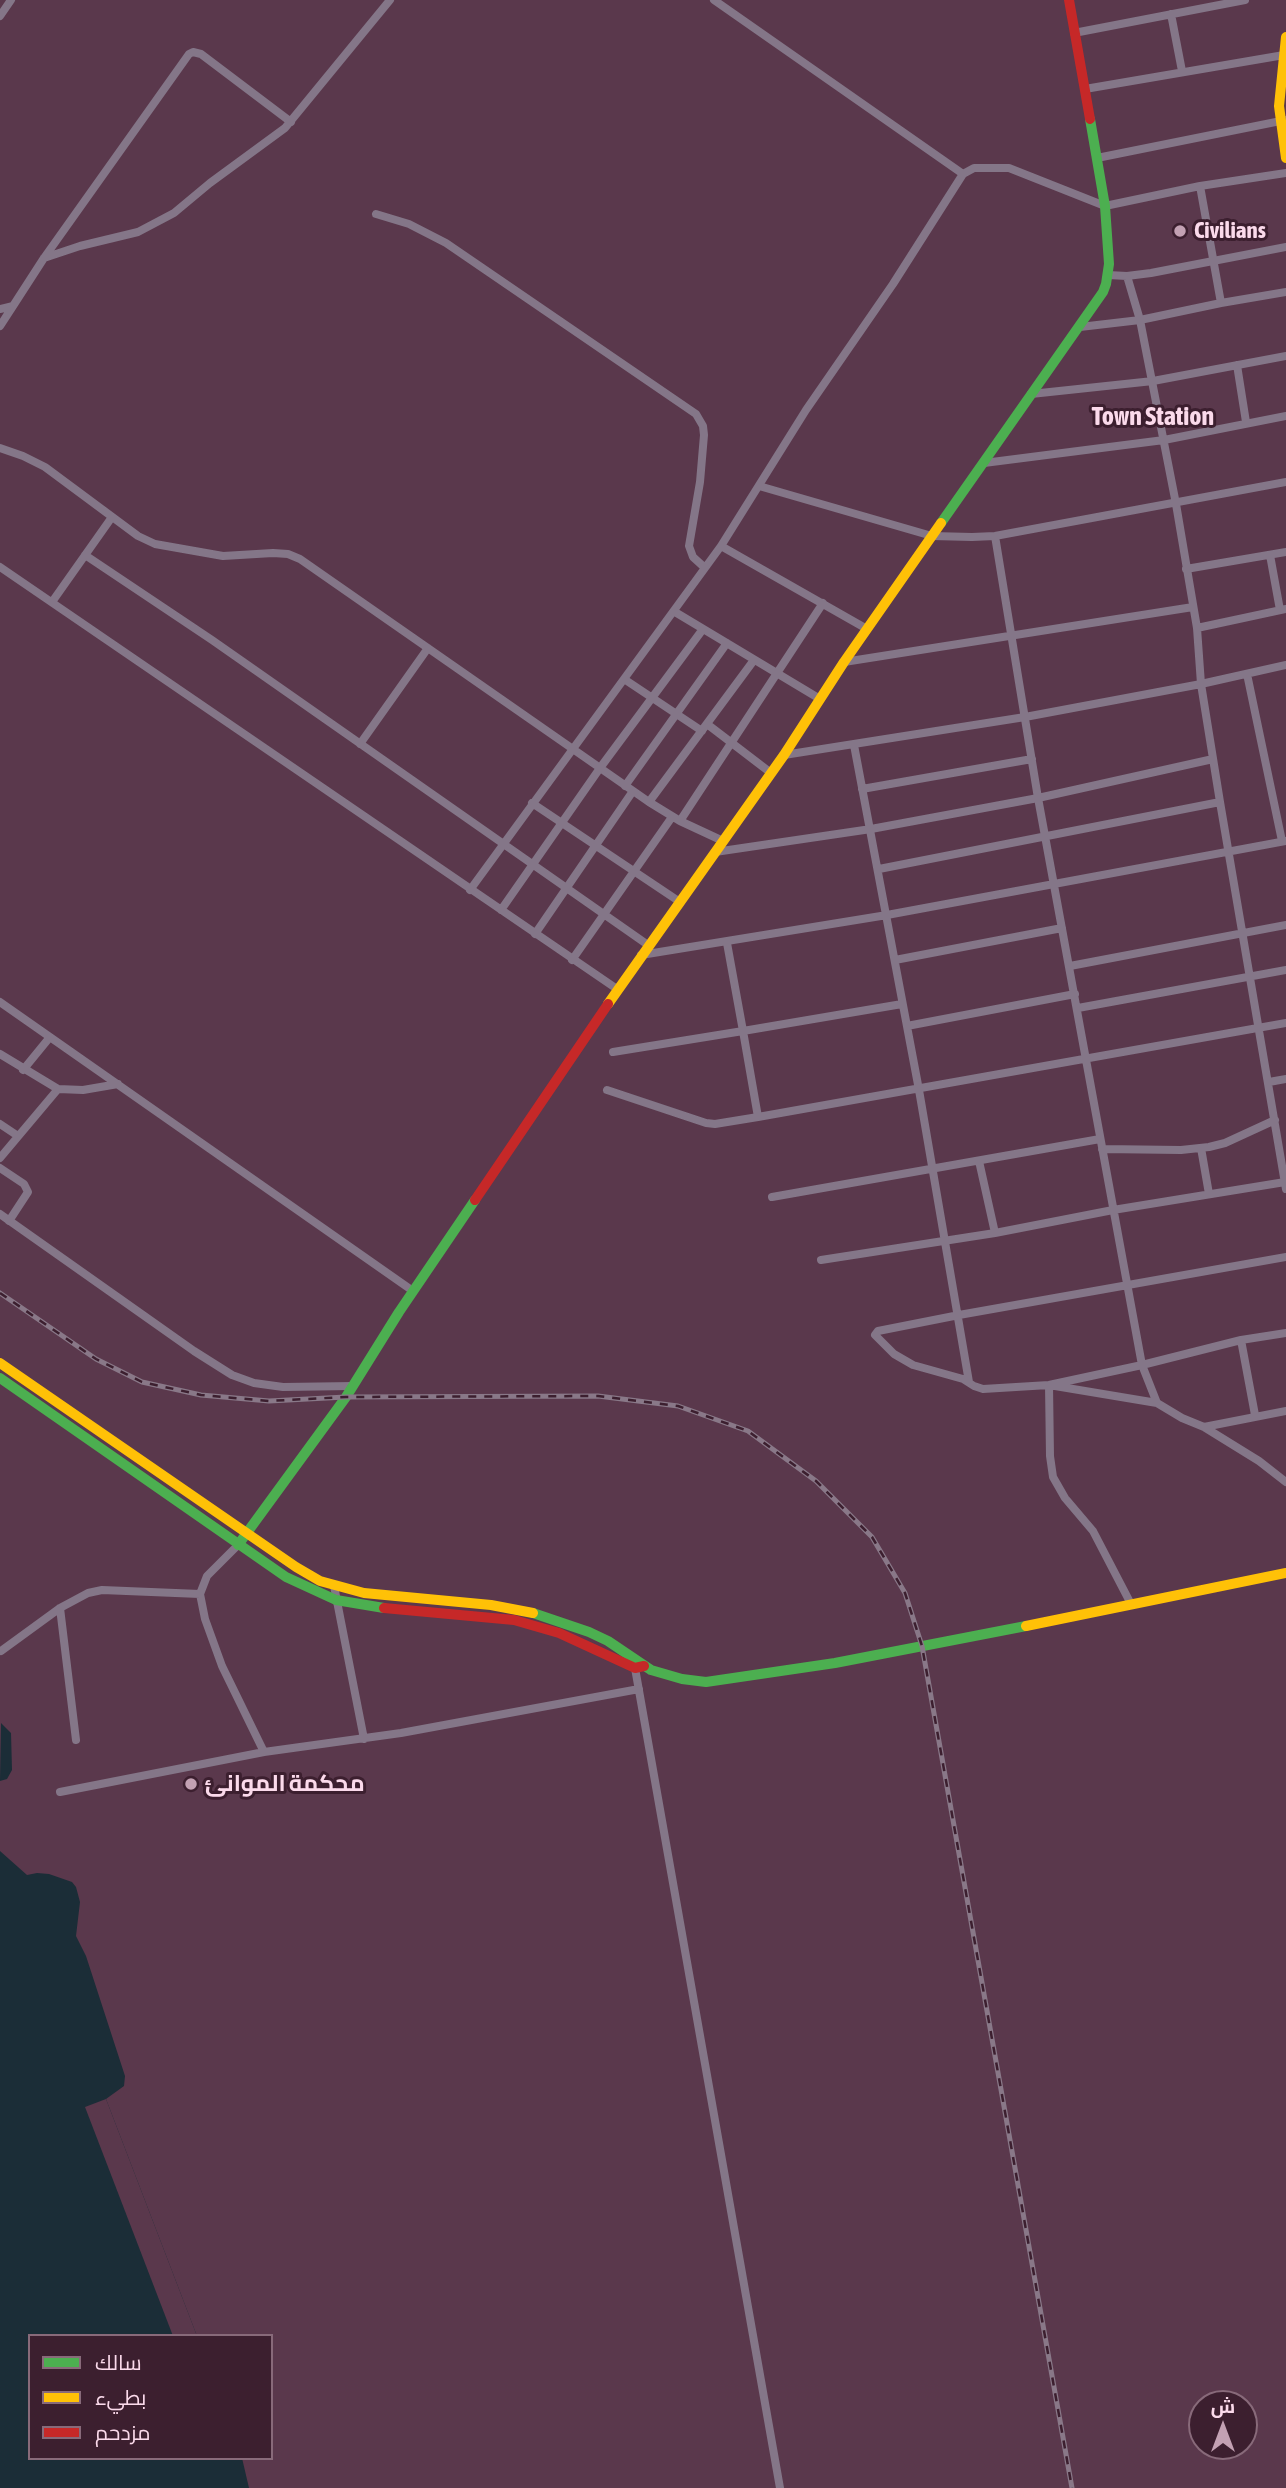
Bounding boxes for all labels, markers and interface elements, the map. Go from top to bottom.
place label: Civilians [1194,217,1266,245]
marker: Civilians [1172,223,1188,239]
district label: Town Station [1092,401,1214,433]
place label: محكمة الموانئ [205,1770,365,1798]
marker: محكمة الموانئ [183,1776,199,1792]
legend [28,2334,273,2460]
text: سالك [95,2350,142,2374]
text: بطيء [95,2385,146,2409]
north arrow [1188,2390,1258,2460]
text: ش [1211,2395,1235,2417]
text: مزدحم [95,2420,150,2444]

